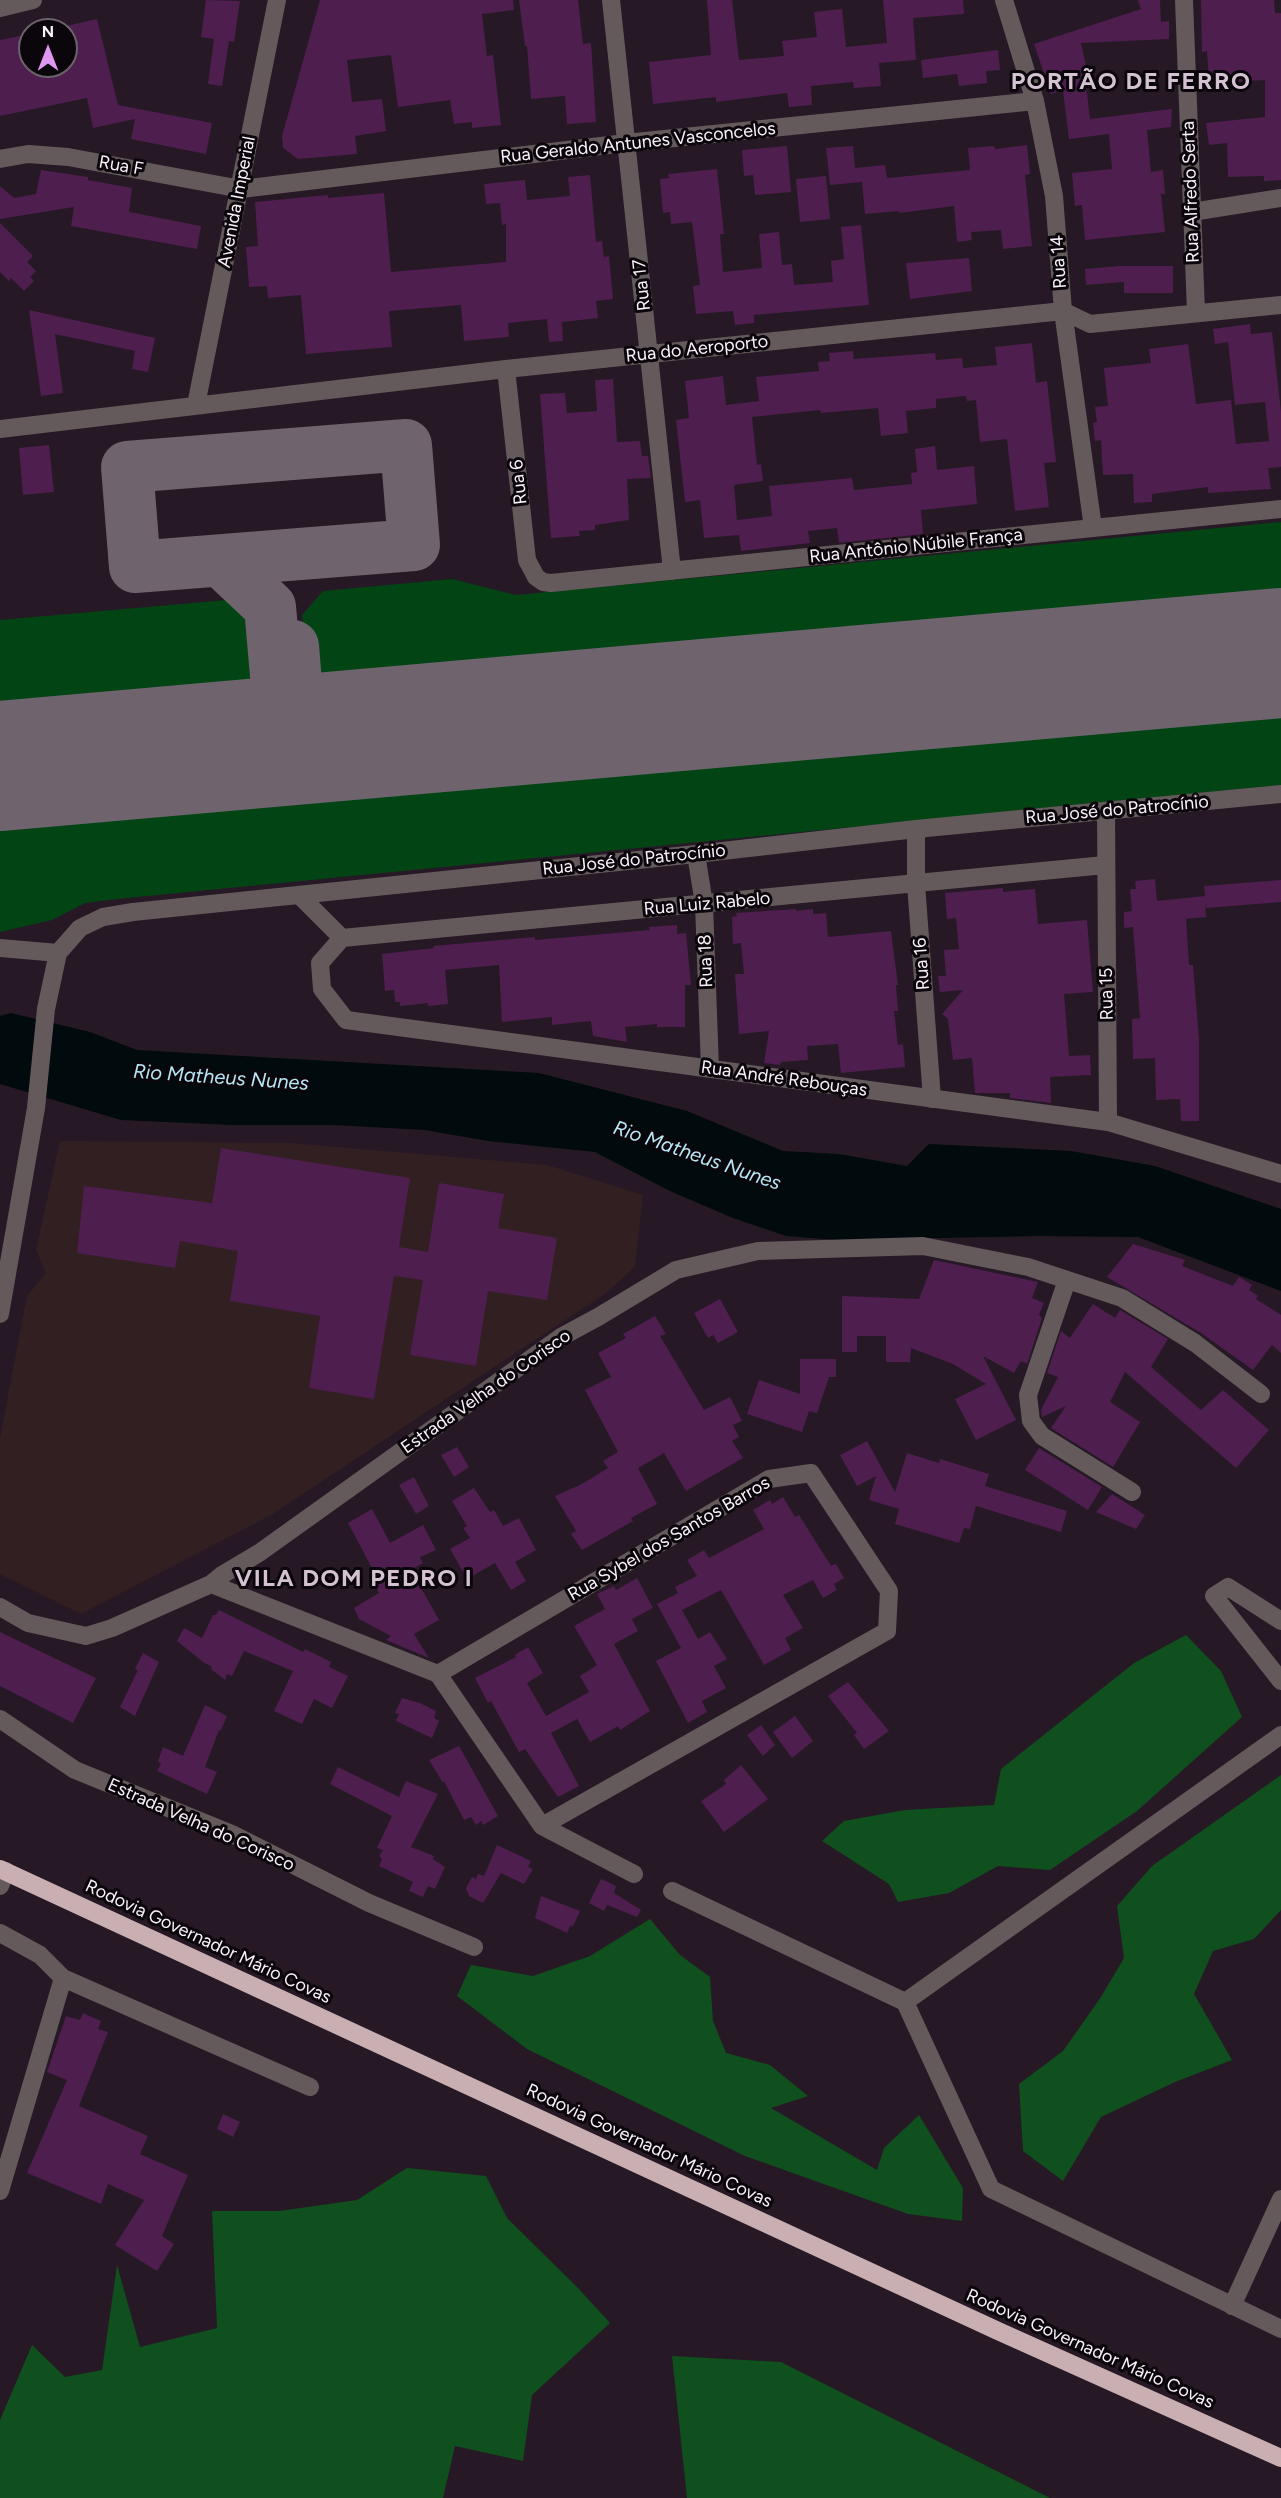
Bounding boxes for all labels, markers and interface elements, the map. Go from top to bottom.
north arrow [18,18,78,78]
text: N [42,22,54,41]
district label: PORTÃO DE FERRO [1011,68,1251,96]
street label: Rua Geraldo Antunes Vasconcelos [499,118,777,168]
street label: Rua Alfredo Serta [1178,121,1204,263]
street label: Avenida Imperial [214,134,260,270]
street label: Rua F [97,151,145,181]
street label: Rua 14 [1046,235,1072,289]
street label: Rua 17 [629,258,655,312]
street label: Rua do Aeroporto [625,331,769,367]
street label: Rua 6 [506,458,532,506]
street label: Rua Antônio Núbile França [808,524,1024,568]
street label: Rua José do Patrocínio [1024,791,1210,829]
street label: Rua José do Patrocínio [541,840,727,880]
street label: Rua Luiz Rabelo [643,888,771,920]
street label: Rua 18 [694,934,718,988]
street label: Rua 16 [909,937,935,991]
street label: Rua 15 [1096,967,1118,1021]
street label: Rua André Rebouças [700,1057,868,1101]
water label: Rio Matheus Nunes [132,1060,310,1096]
water label: Rio Matheus Nunes [610,1116,784,1196]
street label: Estrada Velha do Corisco [397,1325,575,1459]
street label: Rua Sybel dos Santos Barros [564,1472,774,1606]
district label: VILA DOM PEDRO I [235,1565,473,1593]
street label: Estrada Velha do Corisco [104,1774,298,1876]
street label: Rodovia Governador Mário Covas [82,1875,334,2009]
street label: Rodovia Governador Mário Covas [523,2079,775,2213]
street label: Rodovia Governador Mário Covas [963,2284,1217,2414]

